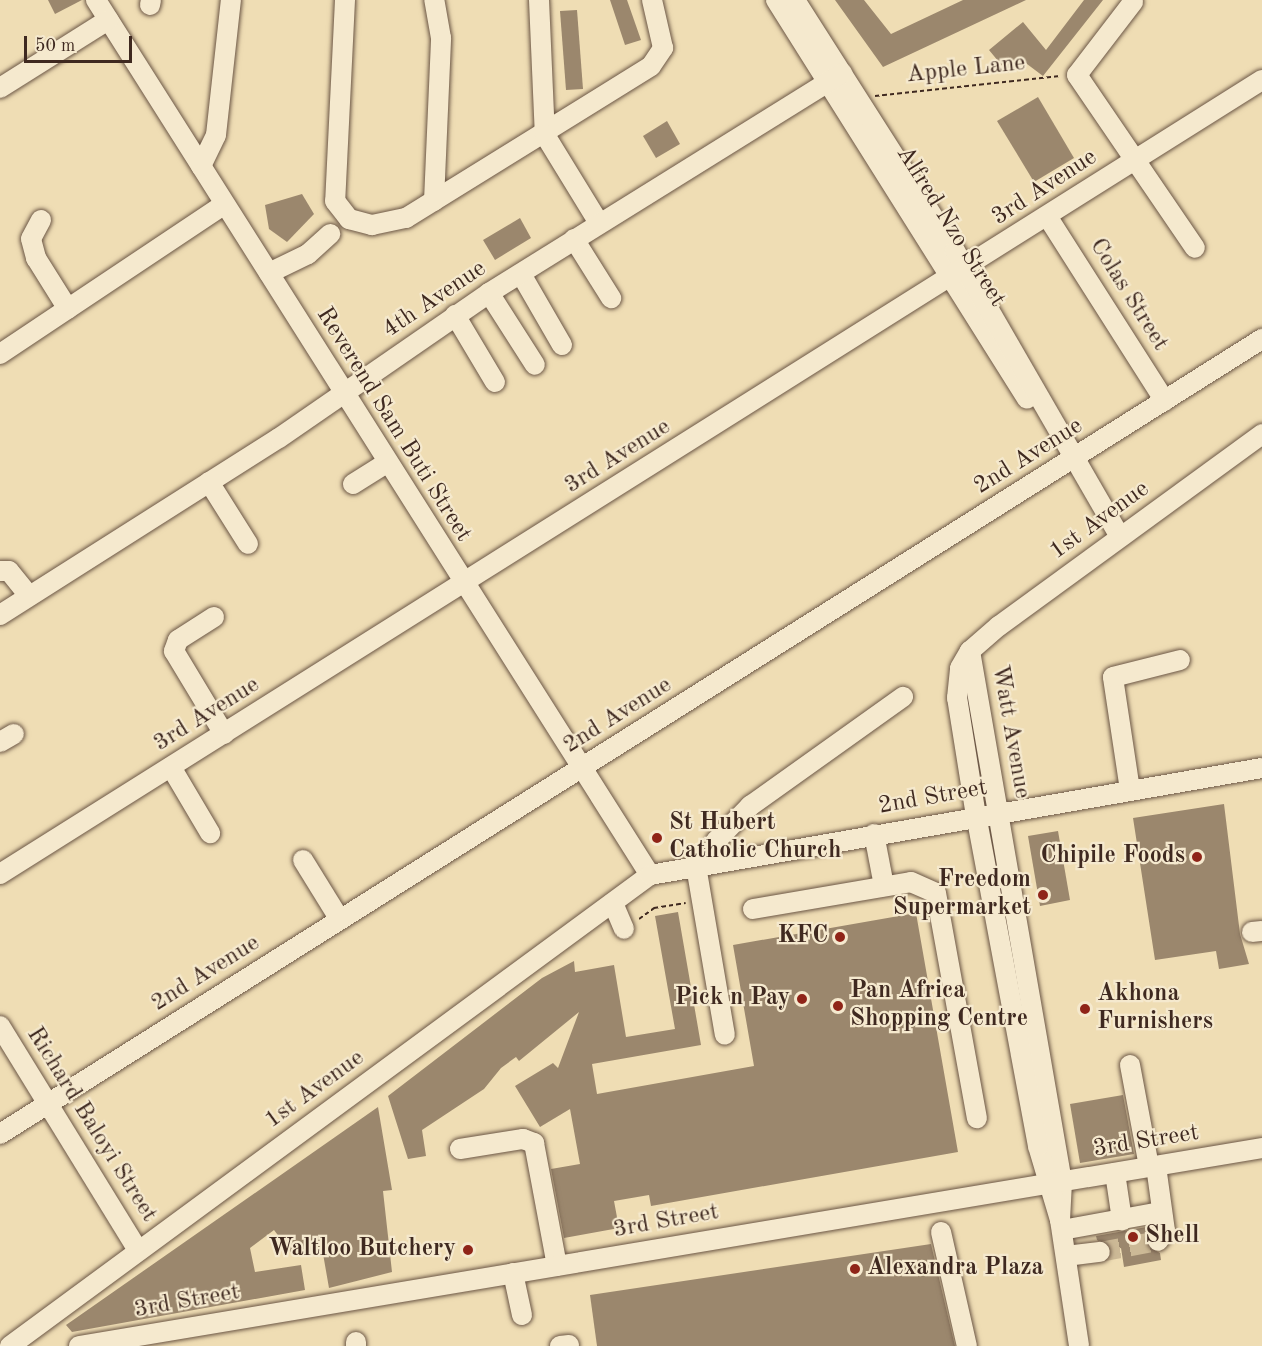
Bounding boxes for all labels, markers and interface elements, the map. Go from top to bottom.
scale bar [27,24,135,62]
text: 50 m [35,37,75,55]
street label: Apple Lane [905,49,1027,91]
street label: Alfred Nzo Street [889,141,1011,313]
street label: 3rd Avenue [987,143,1103,233]
street label: Colas Street [1082,233,1174,357]
street label: 4th Avenue [378,255,492,345]
street label: Reverend Sam Buti Street [309,302,477,548]
street label: 2nd Avenue [969,412,1089,502]
street label: 3rd Avenue [560,413,676,501]
street label: 1st Avenue [1045,475,1155,567]
street label: Watt Avenue [984,663,1036,801]
street label: 3rd Avenue [149,671,265,759]
street label: 2nd Avenue [558,671,678,761]
street label: 2nd Street [876,774,990,822]
place label: St Hubert Catholic Church [669,810,841,866]
marker: St Hubert Catholic Church [650,831,664,845]
place label: Chipile Foods [1041,843,1185,871]
marker: Chipile Foods [1190,850,1204,864]
place label: Freedom Supermarket [893,867,1031,923]
marker: Freedom Supermarket [1036,888,1050,902]
place label: KFC [778,923,828,951]
street label: 2nd Avenue [146,929,266,1019]
marker: KFC [833,930,847,944]
place label: Pan Africa Shopping Centre [850,978,1028,1034]
place label: Akhona Furnishers [1097,981,1213,1037]
place label: Pick n Pay [675,985,790,1013]
marker: Pick n Pay [795,992,809,1006]
marker: Pan Africa Shopping Centre [831,999,845,1013]
marker: Akhona Furnishers [1078,1002,1092,1016]
street label: Richard Baloyi Street [19,1022,163,1228]
street label: 1st Avenue [260,1044,370,1136]
street label: 3rd Street [1091,1119,1201,1165]
street label: 3rd Street [611,1199,721,1245]
place label: Shell [1145,1223,1199,1251]
marker: Shell [1126,1230,1140,1244]
place label: Waltloo Butchery [268,1236,456,1264]
marker: Waltloo Butchery [461,1243,475,1257]
place label: Alexandra Plaza [867,1255,1044,1283]
marker: Alexandra Plaza [848,1262,862,1276]
street label: 3rd Street [132,1279,242,1325]

